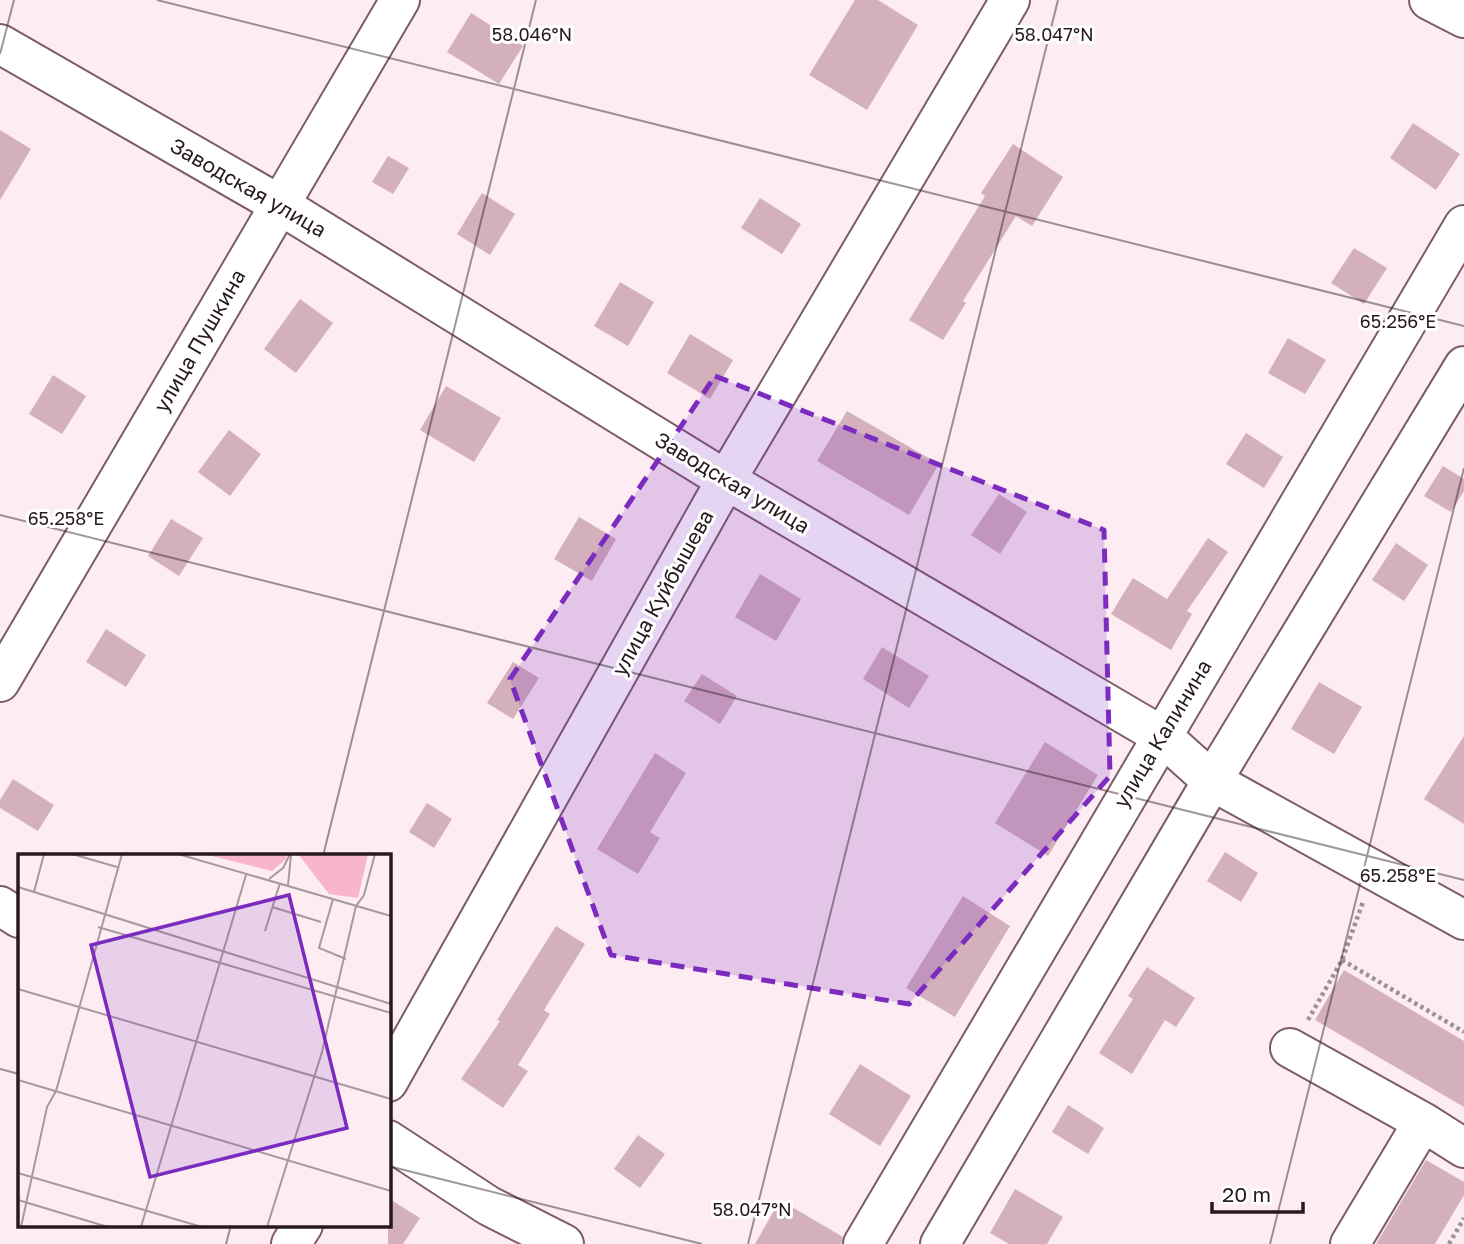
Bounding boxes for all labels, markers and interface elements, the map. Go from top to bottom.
text: 58.046°N [492,23,572,45]
text: 58.047°N [1014,23,1094,45]
street label: Заводская улица [166,132,331,242]
street label: улица Пушкина [148,264,251,417]
text: 65.256°E [1360,310,1436,332]
street label: Заводская улица [650,426,815,539]
street label: улица Куйбышева [606,505,719,680]
text: 65.258°E [28,507,104,529]
street label: улица Калинина [1108,655,1217,812]
inset map [18,854,390,1226]
text: 65.258°E [1360,864,1436,886]
scale bar [1212,1170,1303,1214]
text: 20 m [1222,1181,1271,1207]
text: 58.047°N [712,1198,792,1220]

